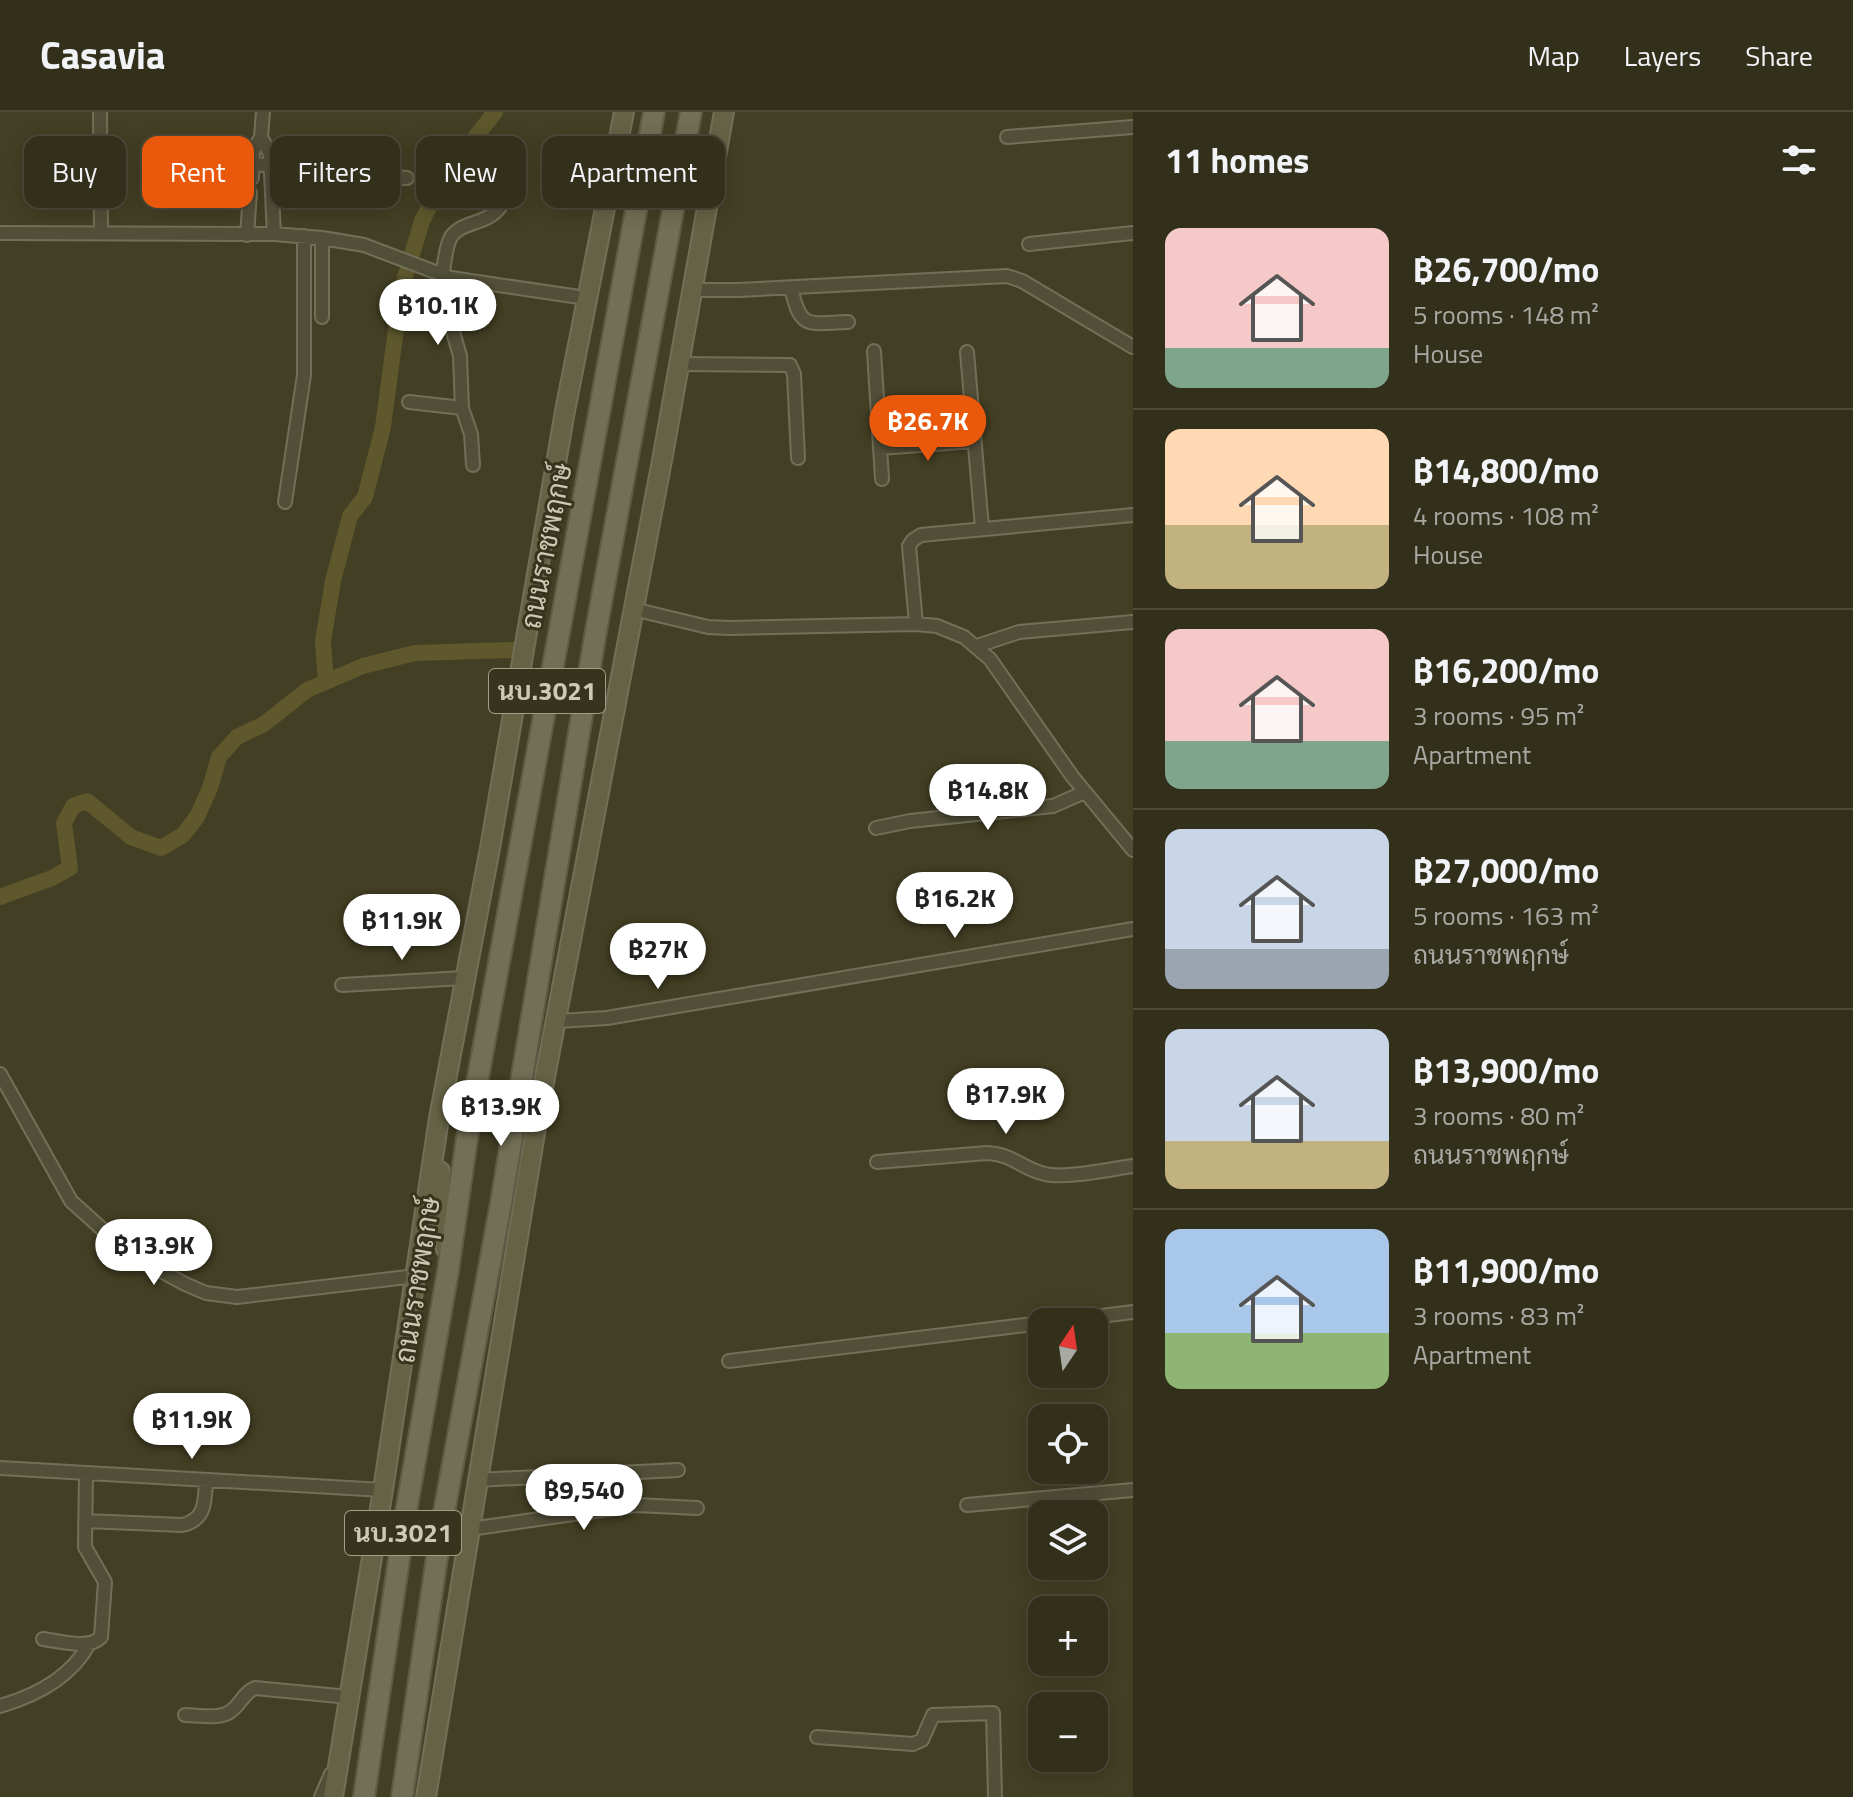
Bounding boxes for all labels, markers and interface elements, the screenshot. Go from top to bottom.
text: Casavia [40,26,165,84]
text: Map [1527,34,1580,77]
text: Layers [1624,34,1701,77]
text: Share [1745,34,1813,77]
text: 11 homes [1165,134,1309,186]
chip: Buy [24,136,126,208]
chip: Rent [142,136,254,208]
chip: Filters [270,136,400,208]
chip: New [416,136,526,208]
chip: Apartment [542,136,725,208]
icon: filters [1777,138,1821,182]
text: ฿26,700/mo [1413,243,1599,295]
icon: home [1229,260,1325,356]
pin: ฿10.1K [373,279,503,347]
text: ฿10.1K [397,285,479,324]
text: 5 rooms · 148 m² [1413,295,1599,334]
text: House [1413,334,1483,373]
pin: ฿26.7K [863,395,993,463]
text: ฿26.7K [887,401,969,440]
text: ฿14,800/mo [1413,444,1599,496]
street label: ถนนราชพฤกษ์ [508,459,583,632]
icon: home [1229,461,1325,557]
text: 4 rooms · 108 m² [1413,496,1599,535]
text: House [1413,535,1483,574]
text: ฿16,200/mo [1413,644,1599,696]
icon: home [1229,661,1325,757]
road number: นบ.3021 [489,669,605,713]
text: 3 rooms · 95 m² [1413,696,1584,735]
text: Apartment [1413,735,1531,774]
pin: ฿14.8K [923,764,1053,832]
text: ฿14.8K [947,770,1029,809]
text: ฿27,000/mo [1413,844,1599,896]
icon: home [1229,861,1325,957]
pin: ฿16.2K [890,872,1020,940]
text: ฿16.2K [914,878,996,917]
pin: ฿11.9K [337,894,467,962]
text: 5 rooms · 163 m² [1413,896,1599,935]
text: ฿11.9K [361,900,443,939]
pin: ฿27K [611,923,705,991]
text: ฿27K [628,929,688,968]
text: ถนนราชพฤกษ์ [1413,935,1569,974]
text: ฿13,900/mo [1413,1044,1599,1096]
icon: home [1229,1061,1325,1157]
pin: ฿17.9K [941,1068,1071,1136]
text: ฿17.9K [965,1074,1047,1113]
pin: ฿13.9K [436,1080,566,1148]
text: ฿13.9K [460,1086,542,1125]
text: 3 rooms · 80 m² [1413,1096,1584,1135]
text: ถนนราชพฤกษ์ [1413,1135,1569,1174]
street label: ถนนราชพฤกษ์ [382,1193,451,1366]
pin: ฿13.9K [89,1219,219,1287]
text: ฿13.9K [113,1225,195,1264]
text: ฿11,900/mo [1413,1244,1599,1296]
icon: home [1229,1261,1325,1357]
text: 3 rooms · 83 m² [1413,1296,1584,1335]
north arrow [1028,1308,1108,1388]
map controls [1028,1308,1108,1772]
text: Apartment [1413,1335,1531,1374]
pin: ฿11.9K [127,1393,257,1461]
text: ฿11.9K [151,1399,233,1438]
button: locate [1028,1404,1108,1484]
pin: ฿9,540 [519,1464,649,1532]
text: ฿9,540 [544,1470,624,1509]
button: layers [1028,1500,1108,1580]
road number: นบ.3021 [345,1511,461,1555]
button: + [1028,1596,1108,1676]
button: − [1028,1692,1108,1772]

